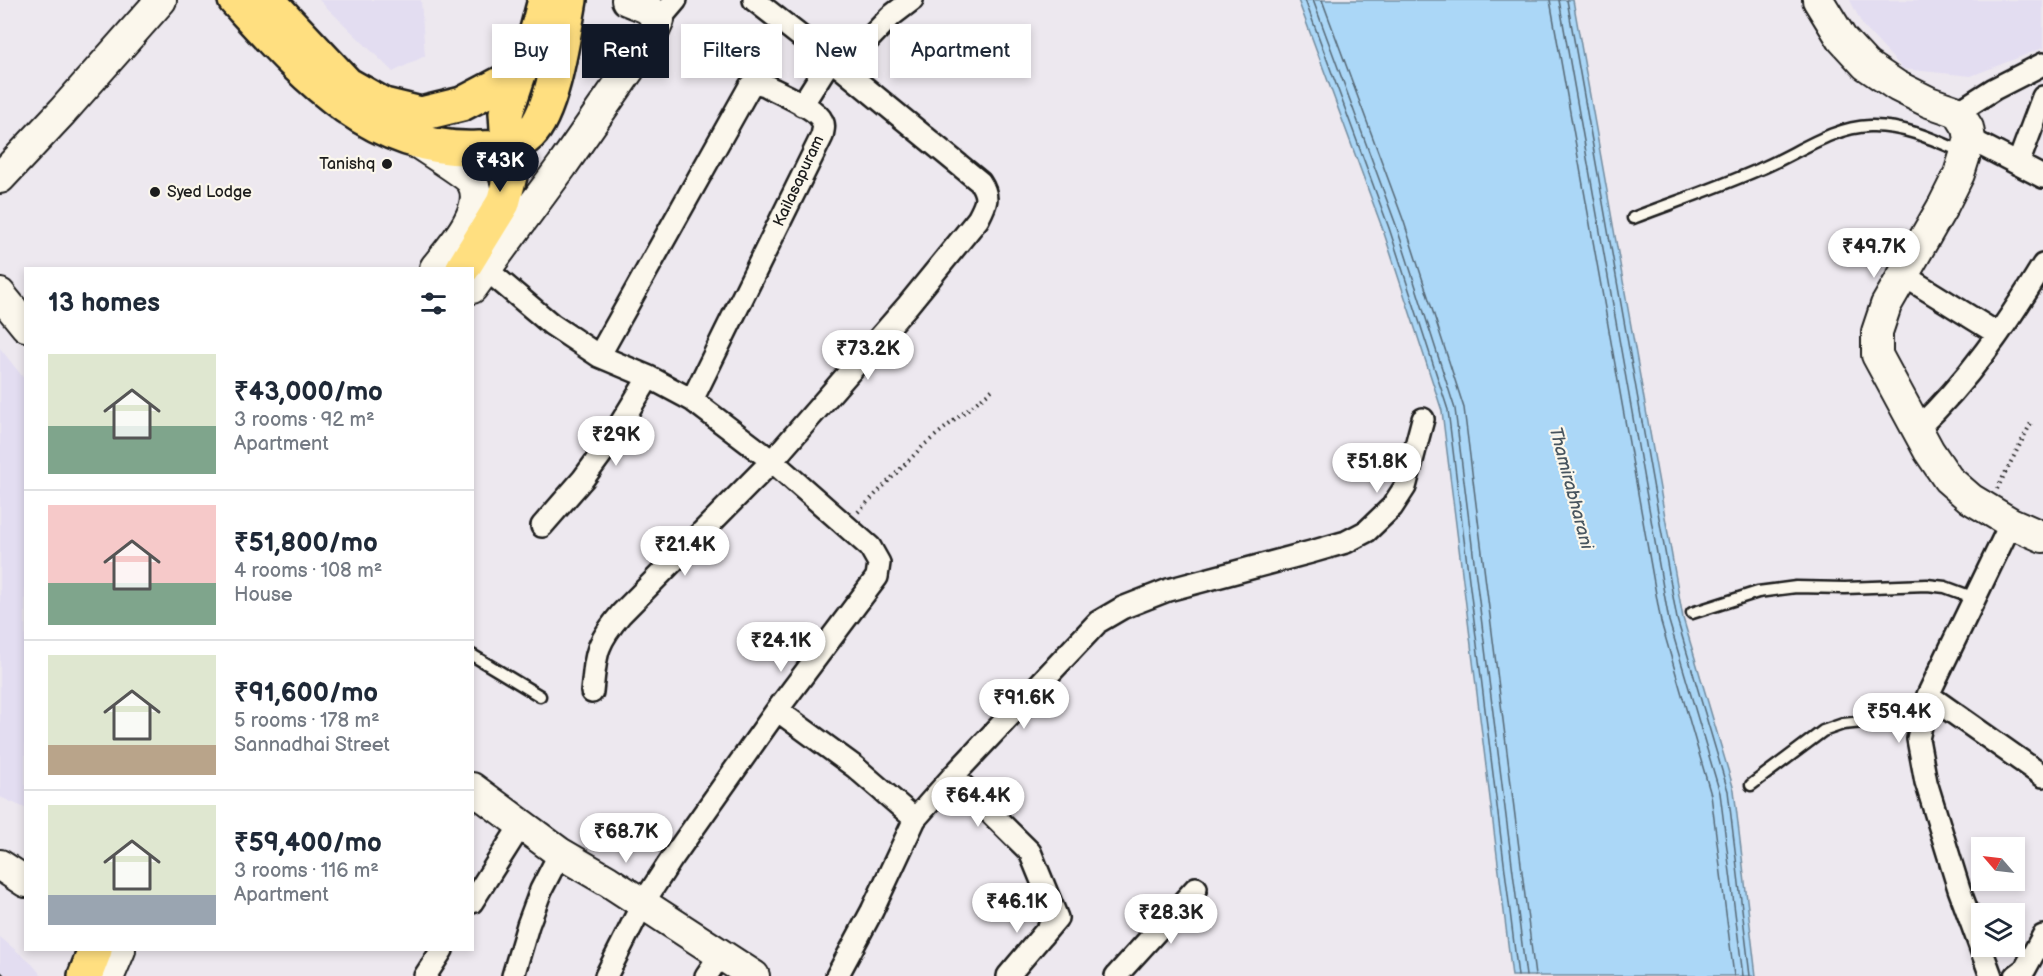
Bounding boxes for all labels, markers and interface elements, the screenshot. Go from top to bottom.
chip: Buy [492,24,570,78]
chip: Rent [582,24,669,78]
chip: Filters [681,24,782,78]
chip: New [794,24,878,78]
chip: Apartment [890,24,1031,78]
street label: Kailasapuram [770,132,828,230]
pin: ₹43K [464,142,536,193]
text: ₹43K [476,149,524,173]
place label: Tanishq [319,155,375,174]
marker: Tanishq [380,157,394,171]
place label: Syed Lodge [167,183,252,202]
marker: Syed Lodge [148,185,162,199]
pin: ₹49.7K [1825,228,1923,279]
text: ₹49.7K [1842,235,1906,259]
icon: filters [417,287,450,320]
text: 13 homes [48,288,160,319]
pin: ₹73.2K [819,330,917,381]
text: ₹73.2K [836,337,900,361]
text: ₹43,000/mo [234,377,383,408]
icon: home [96,378,168,450]
text: 3 rooms · 92 m² [234,408,375,432]
pin: ₹29K [580,416,652,467]
text: ₹29K [592,423,640,447]
water label: Thamirabharani [1545,425,1598,552]
text: Apartment [234,432,329,456]
pin: ₹51.8K [1328,443,1426,494]
text: ₹51.8K [1346,450,1408,474]
pin: ₹21.4K [636,526,734,577]
text: ₹51,800/mo [234,528,378,559]
icon: home [96,529,168,601]
text: ₹21.4K [654,533,716,557]
text: 4 rooms · 108 m² [234,559,382,583]
text: House [234,583,293,607]
pin: ₹24.1K [732,622,830,673]
text: ₹24.1K [751,629,811,653]
text: ₹91,600/mo [234,678,378,709]
icon: home [96,679,168,751]
pin: ₹91.6K [975,679,1073,730]
text: ₹91.6K [993,686,1055,710]
pin: ₹59.4K [1850,693,1948,744]
text: ₹59.4K [1867,700,1931,724]
text: 5 rooms · 178 m² [234,709,380,733]
text: Sannadhai Street [234,733,390,757]
pin: ₹64.4K [929,777,1027,828]
text: ₹64.4K [945,784,1011,808]
pin: ₹68.7K [577,813,675,864]
text: ₹68.7K [594,820,658,844]
text: ₹59,400/mo [234,828,382,859]
icon: home [96,829,168,901]
north arrow [1971,837,2025,891]
map controls [1971,837,2025,957]
text: 3 rooms · 116 m² [234,859,379,883]
text: Apartment [234,883,329,907]
pin: ₹46.1K [968,883,1066,934]
text: ₹46.1K [986,890,1048,914]
pin: ₹28.3K [1122,894,1220,945]
text: ₹28.3K [1138,901,1204,925]
button: layers [1971,903,2025,957]

